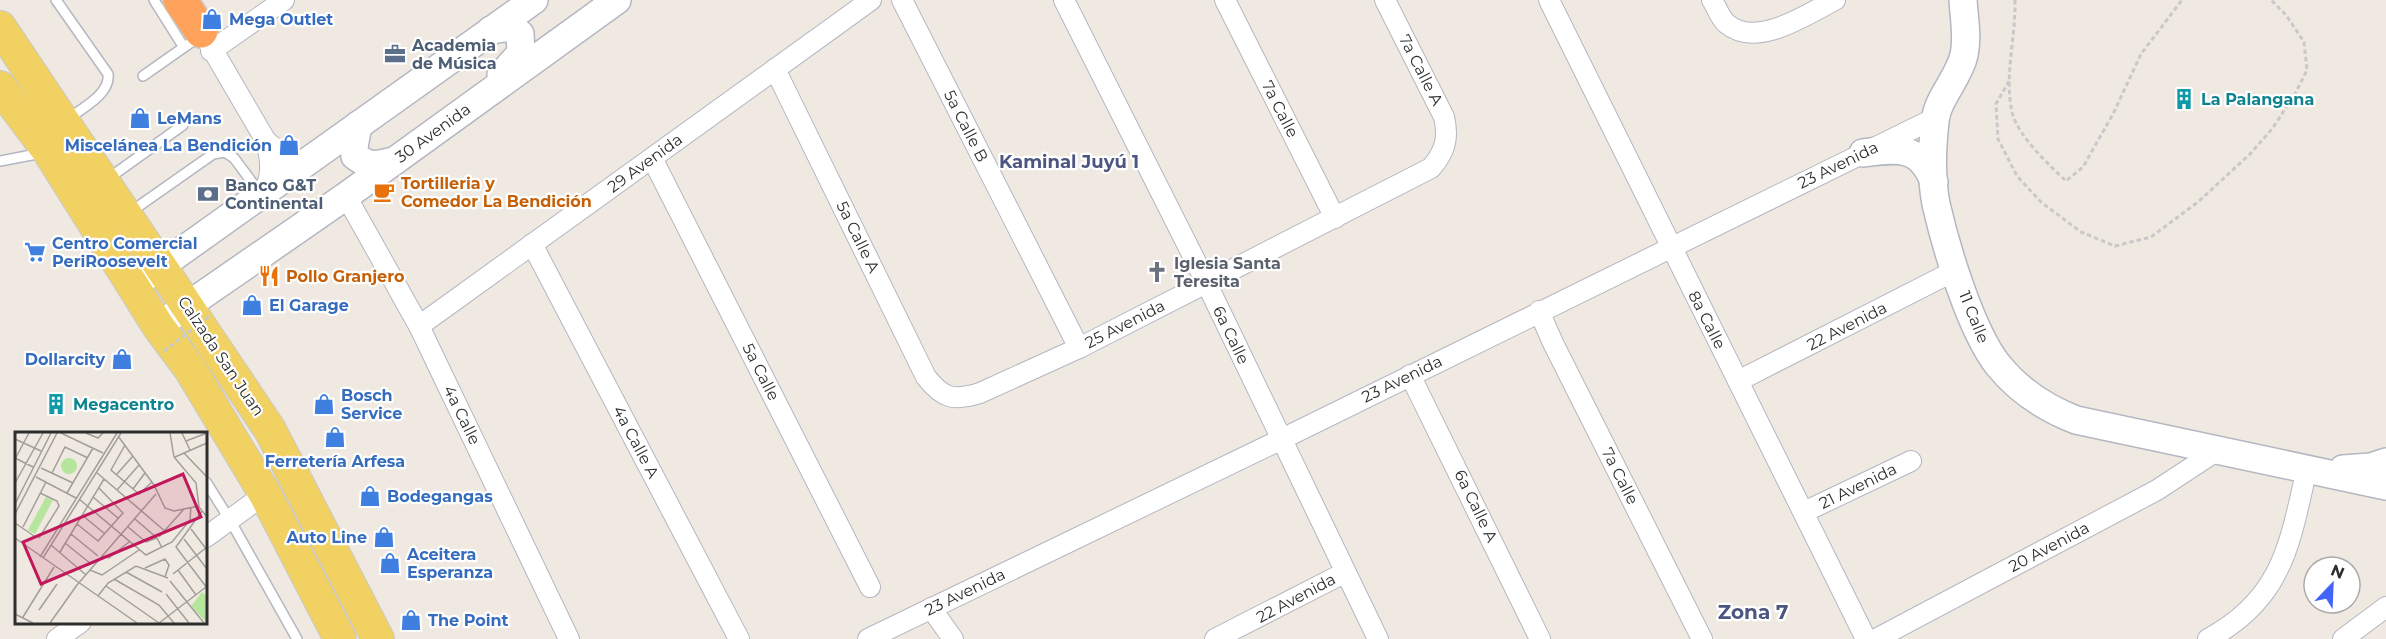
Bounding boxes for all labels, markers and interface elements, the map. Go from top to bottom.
shop icon: Mega Outlet [200,7,224,31]
place label: Mega Outlet [229,10,333,29]
street label: 7a Calle A [1395,31,1447,109]
place label: Academia de Música [411,36,497,73]
office icon: Academia de Música [383,42,407,66]
street label: 7a Calle [1258,77,1302,141]
street label: 5a Calle B [940,87,992,165]
building icon: La Palangana [2172,87,2196,111]
place label: La Palangana [2201,90,2314,109]
street label: 30 Avenida [392,99,474,167]
shop icon: LeMans [128,106,152,130]
place label: LeMans [157,109,222,128]
street label: 29 Avenida [604,130,686,196]
shop icon: Miscelánea La Bendición [277,133,301,157]
place label: Miscelánea La Bendición [65,136,272,155]
street label: 23 Avenida [1795,137,1881,193]
district label: Kaminal Juyú 1 [999,151,1139,173]
place label: Tortilleria y Comedor La Bendición [401,174,592,211]
place label: Banco G&T Continental [225,176,323,213]
cafe icon: Tortilleria y Comedor La Bendición [372,180,396,204]
bank icon: Banco G&T Continental [196,182,220,206]
street label: 5a Calle A [833,198,884,276]
place label: Centro Comercial PeriRoosevelt [52,234,198,271]
supermarket icon: Centro Comercial PeriRoosevelt [23,240,47,264]
place label: Iglesia Santa Teresita [1174,254,1281,291]
church icon: Iglesia Santa Teresita [1145,260,1169,284]
restaurant icon: Pollo Granjero [257,264,281,288]
place label: Pollo Granjero [286,267,404,286]
street label: 8a Calle [1684,288,1730,352]
street label: 11 Calle [1955,288,1993,346]
street label: Calzada San Juan [174,292,268,420]
shop icon: El Garage [240,293,264,317]
place label: El Garage [269,296,349,315]
street label: 25 Avenida [1082,296,1168,352]
street label: 22 Avenida [1804,298,1890,354]
street label: 6a Calle [1209,303,1253,367]
street label: 5a Calle [739,340,783,404]
shop icon: Dollarcity [110,347,134,371]
place label: Dollarcity [25,350,105,369]
street label: 23 Avenida [1359,351,1445,407]
street label: 4a Calle [440,382,484,448]
place label: Bosch Service [341,386,402,423]
building icon: Megacentro [44,392,68,416]
shop icon: Bosch Service [312,392,336,416]
place label: Megacentro [73,395,174,414]
street label: 4a Calle A [609,403,663,482]
shop icon: Ferretería Arfesa [323,425,347,449]
inset map [15,432,207,624]
street label: 7a Calle [1598,444,1642,508]
place label: Ferretería Arfesa [265,452,405,471]
street label: 21 Avenida [1816,459,1900,513]
street label: 6a Calle A [1450,467,1502,546]
shop icon: Bodegangas [358,484,382,508]
place label: Bodegangas [387,487,493,506]
street label: 20 Avenida [2006,518,2092,576]
shop icon: Auto Line [372,525,396,549]
place label: Auto Line [286,528,367,547]
place label: Aceitera Esperanza [406,545,493,582]
shop icon: Aceitera Esperanza [378,551,402,575]
north arrow [2302,555,2362,615]
text: N [2328,560,2347,583]
street label: 23 Avenida [922,564,1008,620]
street label: 22 Avenida [1253,569,1339,627]
district label: Zona 7 [1718,600,1788,624]
shop icon: The Point [399,608,423,632]
place label: The Point [428,611,509,630]

